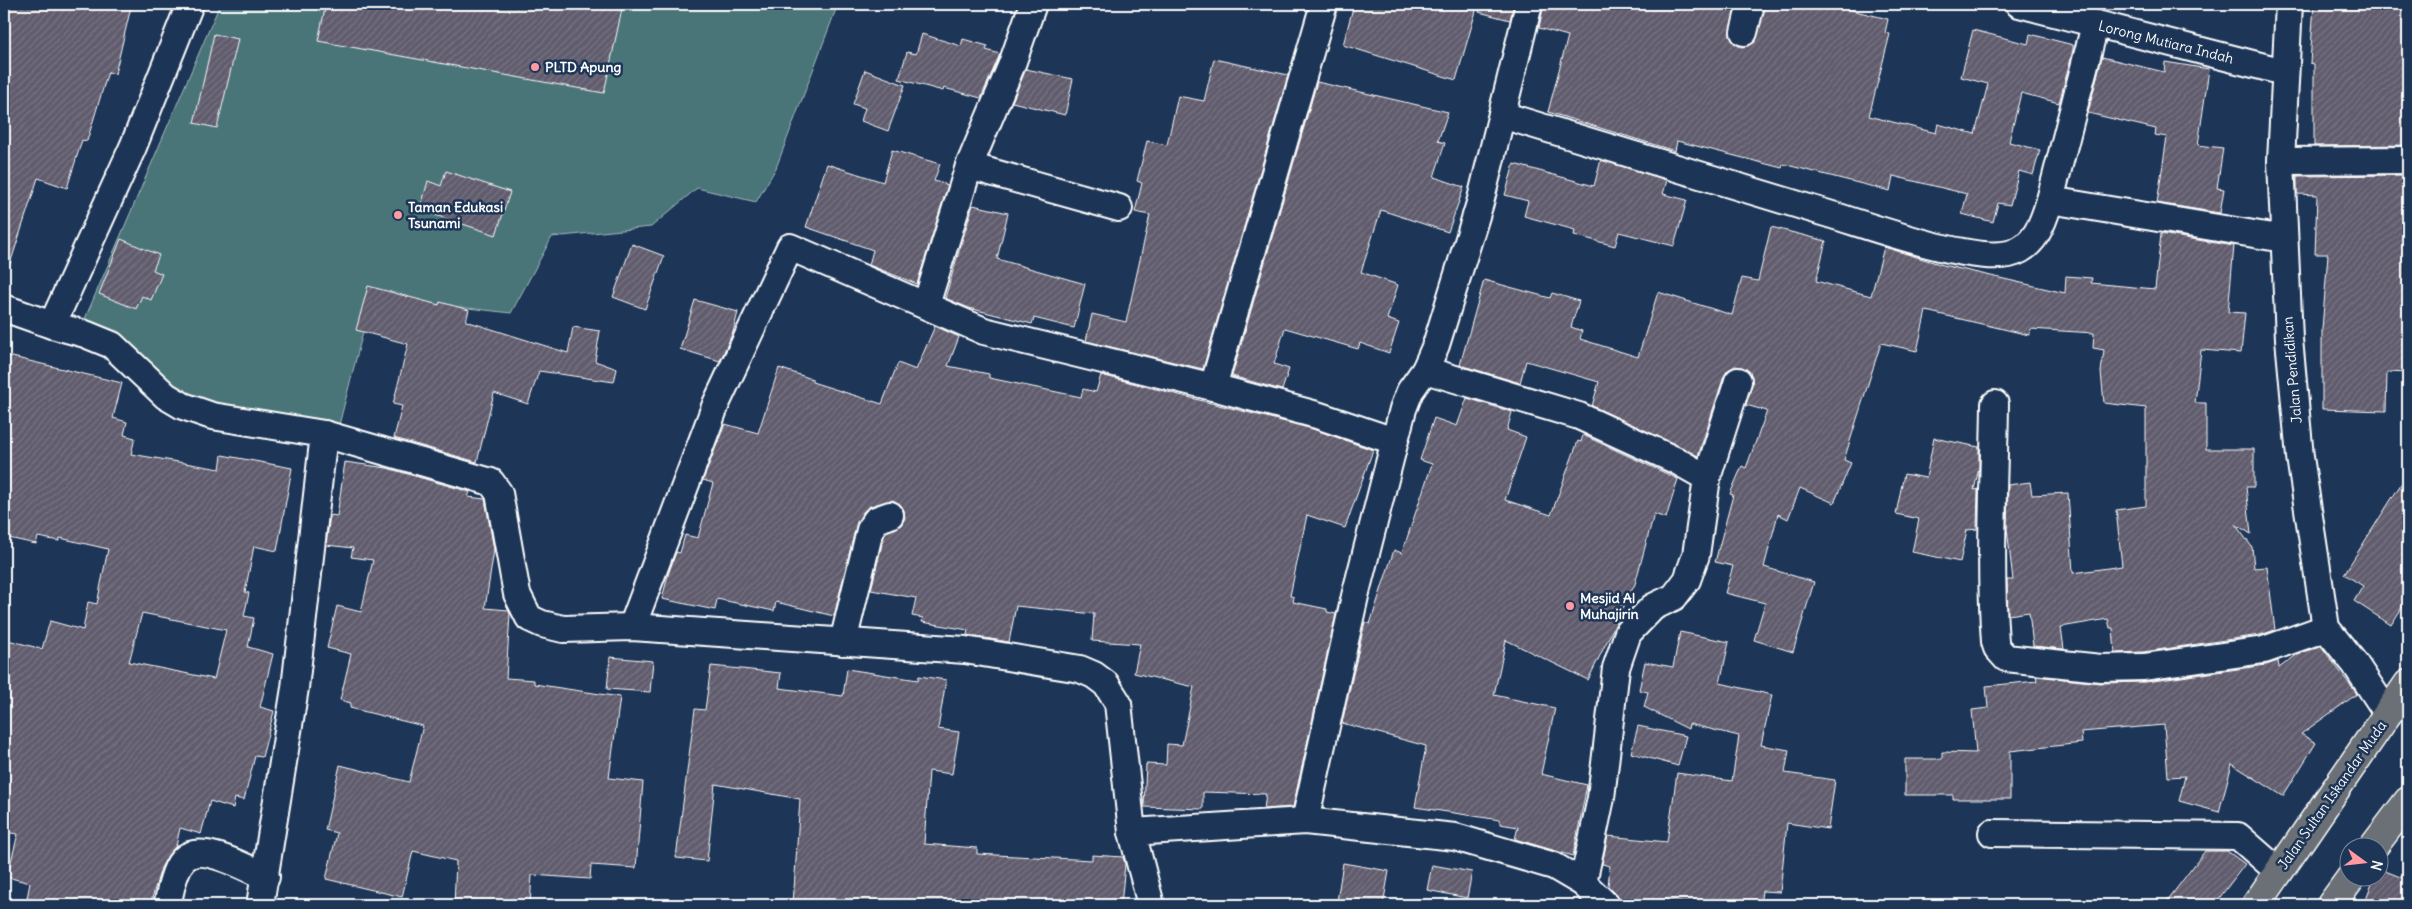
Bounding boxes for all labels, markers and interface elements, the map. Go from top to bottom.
street label: Lorong Mutiara Indah [2097,16,2235,68]
place label: PLTD Apung [545,58,622,76]
marker: PLTD Apung [529,61,541,73]
place label: Taman Edukasi Tsunami [408,198,503,232]
marker: Taman Edukasi Tsunami [392,209,404,221]
street label: Jalan Pendidikan [2278,316,2306,424]
place label: Mesjid Al Muhajirin [1580,589,1639,623]
marker: Mesjid Al Muhajirin [1564,600,1576,612]
street label: Jalan Sultan Iskandar Muda [2274,717,2390,873]
north arrow [2340,836,2390,886]
text: N [2367,858,2387,872]

